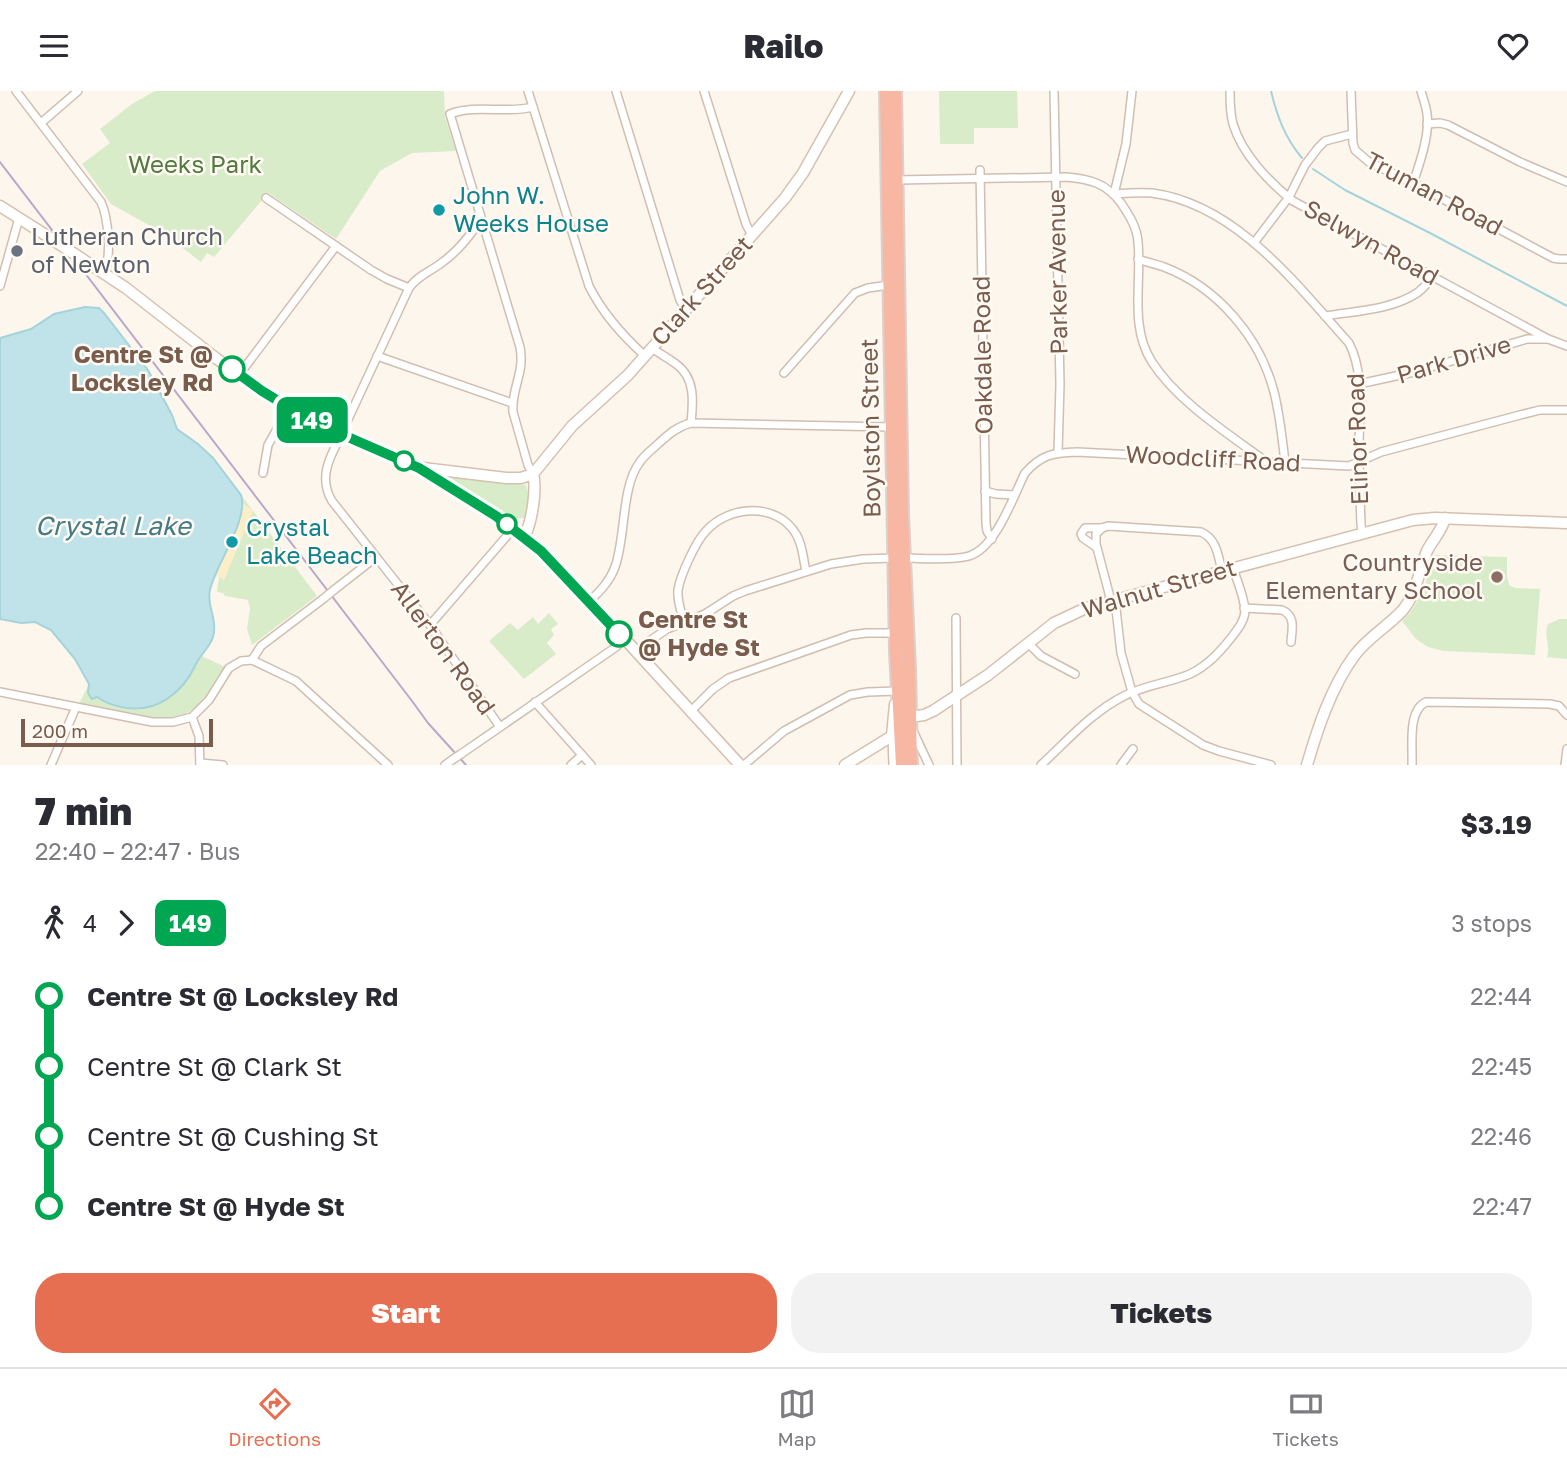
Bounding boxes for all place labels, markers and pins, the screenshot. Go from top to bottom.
place label: John W. Weeks House [453,180,609,237]
marker: John W. Weeks House [431,202,447,218]
place label: Lutheran Church of Newton [31,221,223,278]
marker: Lutheran Church of Newton [9,243,25,259]
place label: Centre St @ Locksley Rd [71,339,213,396]
marker: Centre St @ Locksley Rd [219,356,245,382]
unlabelled marker [394,451,414,471]
place label: Crystal Lake Beach [246,512,378,569]
unlabelled marker [497,514,517,534]
marker: Crystal Lake Beach [224,534,240,550]
place label: Countryside Elementary School [1265,547,1483,604]
marker: Countryside Elementary School [1489,569,1505,585]
place label: Centre St @ Hyde St [638,604,760,661]
marker: Centre St @ Hyde St [606,621,632,647]

